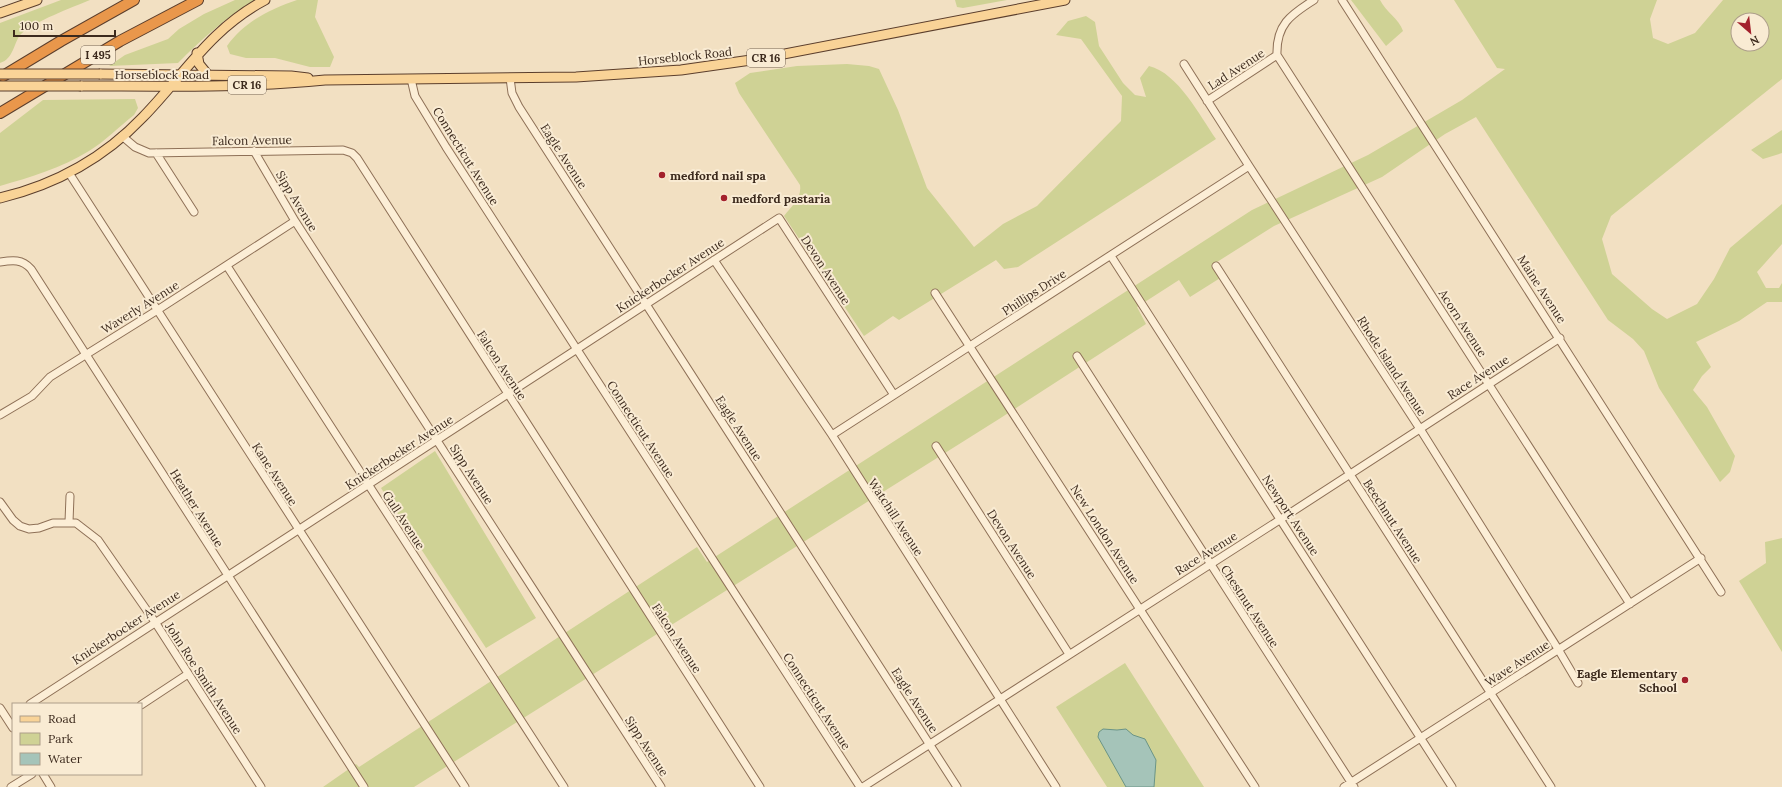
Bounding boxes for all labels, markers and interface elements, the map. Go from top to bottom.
scale bar [14,12,115,38]
north arrow [1730,12,1770,52]
text: 100 m [20,18,53,33]
text: N [1747,33,1762,49]
street label: Horseblock Road [637,44,733,68]
street label: Lad Avenue [1205,45,1268,93]
road number: I 495 [81,46,115,64]
road number: CR 16 [747,49,785,67]
street label: Horseblock Road [115,67,209,82]
road number: CR 16 [228,76,266,94]
street label: Connecticut Avenue [430,104,503,208]
street label: Eagle Avenue [537,121,591,192]
street label: Falcon Avenue [212,132,293,148]
street label: Sipp Avenue [273,168,321,235]
place label: medford nail spa [670,168,767,183]
marker: medford nail spa [657,170,667,180]
place label: medford pastaria [732,191,831,206]
marker: medford pastaria [719,193,729,203]
street label: Devon Avenue [798,233,854,308]
street label: Knickerbocker Avenue [613,234,727,315]
street label: Maine Avenue [1514,252,1570,326]
street label: Phillips Drive [999,265,1069,318]
street label: Waverly Avenue [98,277,182,337]
street label: Acorn Avenue [1435,286,1491,360]
street label: Rhode Island Avenue [1354,313,1430,419]
street label: Falcon Avenue [474,327,530,403]
street label: Race Avenue [1444,351,1512,402]
street label: Connecticut Avenue [604,378,678,481]
street label: Eagle Avenue [712,393,766,464]
street label: Knickerbocker Avenue [342,411,456,492]
street label: Kane Avenue [249,440,301,509]
street label: Sipp Avenue [447,441,497,507]
street label: Heather Avenue [167,466,227,550]
street label: Newport Avenue [1259,472,1323,559]
street label: Watchill Avenue [865,475,927,559]
street label: Beechnut Avenue [1360,476,1426,566]
street label: New London Avenue [1067,482,1143,587]
street label: Gull Avenue [380,488,429,552]
street label: Devon Avenue [984,507,1040,582]
street label: Race Avenue [1172,528,1240,578]
street label: Chestnut Avenue [1218,562,1282,650]
street label: Knickerbocker Avenue [69,586,183,667]
street label: Falcon Avenue [649,600,705,676]
street label: John Roe Smith Avenue [162,619,246,737]
street label: Wave Avenue [1482,636,1552,689]
street label: Connecticut Avenue [780,650,854,753]
street label: Eagle Avenue [888,665,942,736]
place label: Eagle Elementary School [1577,666,1677,695]
marker: Eagle Elementary School [1680,675,1690,685]
legend [12,703,142,775]
text: Road [48,711,76,726]
street label: Sipp Avenue [622,713,672,779]
text: Park [48,731,74,746]
text: Water [48,751,83,766]

